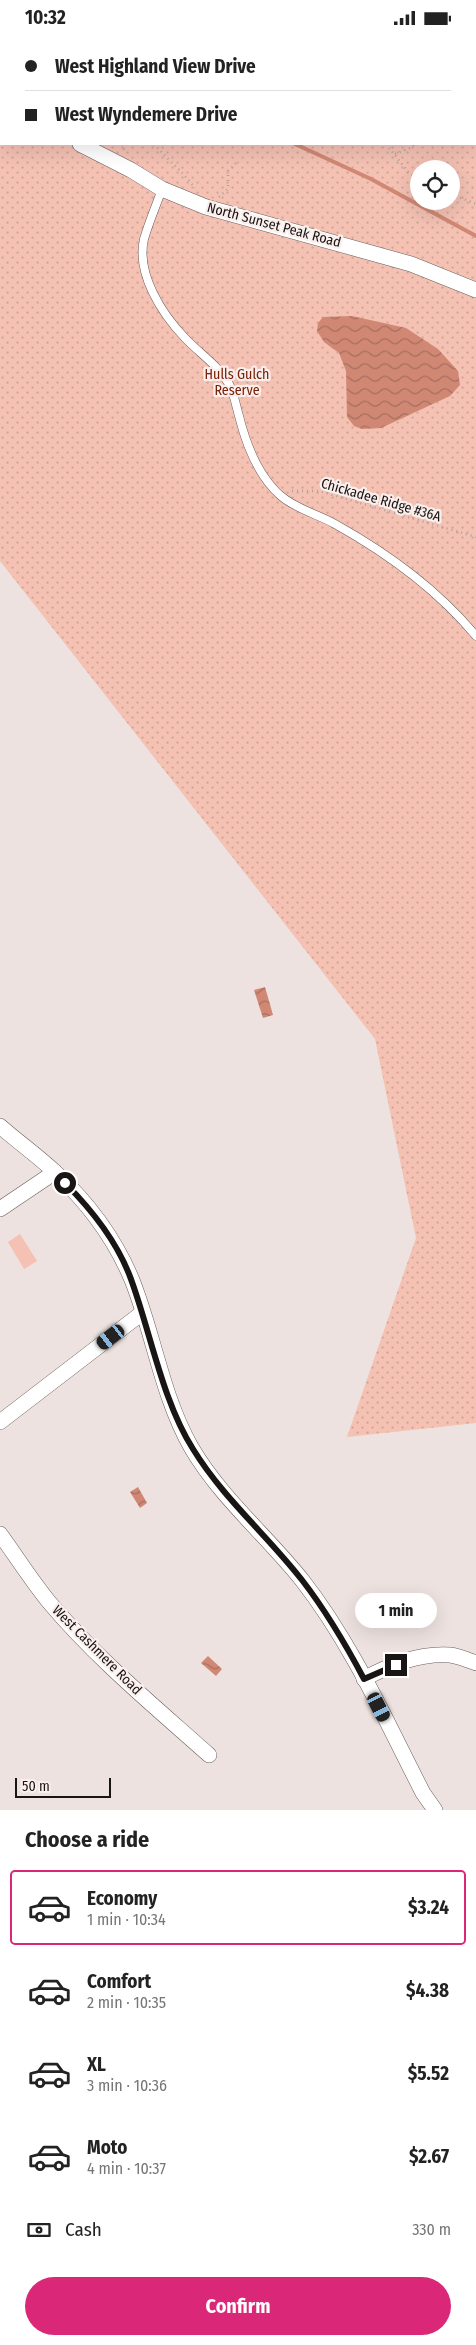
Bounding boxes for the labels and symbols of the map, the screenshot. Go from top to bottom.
street label: North Sunset Peak Road [205,199,343,251]
park label: Hulls Gulch Reserve [205,366,269,399]
street label: Chickadee Ridge #36A [319,475,444,525]
route start [54,1172,76,1194]
car [94,1322,127,1352]
callout: 1 min [355,1593,437,1627]
street label: West Cashmere Road [49,1602,145,1698]
route end [385,1654,407,1676]
car [365,1690,392,1724]
scale bar [15,1775,111,1798]

